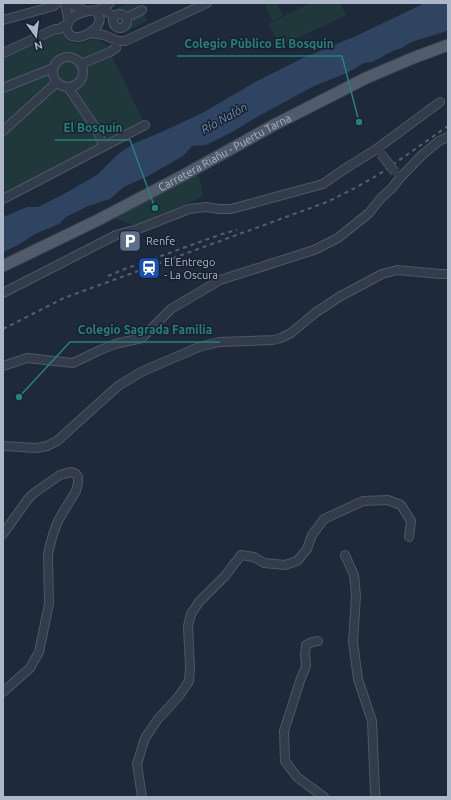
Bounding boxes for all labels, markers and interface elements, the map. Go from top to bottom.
north arrow [16,16,56,56]
callout: Colegio Público El Bosquín [177,32,342,56]
text: Colegio Público El Bosquín [184,37,334,50]
text: N [33,39,44,53]
water label: Río Nalón [199,100,249,136]
street label: Carretera Riañu - Puertu Tarna [156,111,293,193]
callout: El Bosquín [55,116,130,140]
text: El Bosquín [63,121,123,134]
parking icon: Renfe [117,228,143,254]
place label: Renfe [146,235,175,247]
station icon: El Entrego - La Oscura [136,255,162,281]
place label: El Entrego - La Oscura [164,256,218,281]
callout: Colegio Sagrada Familia [70,318,220,342]
text: Colegio Sagrada Familia [78,323,212,336]

